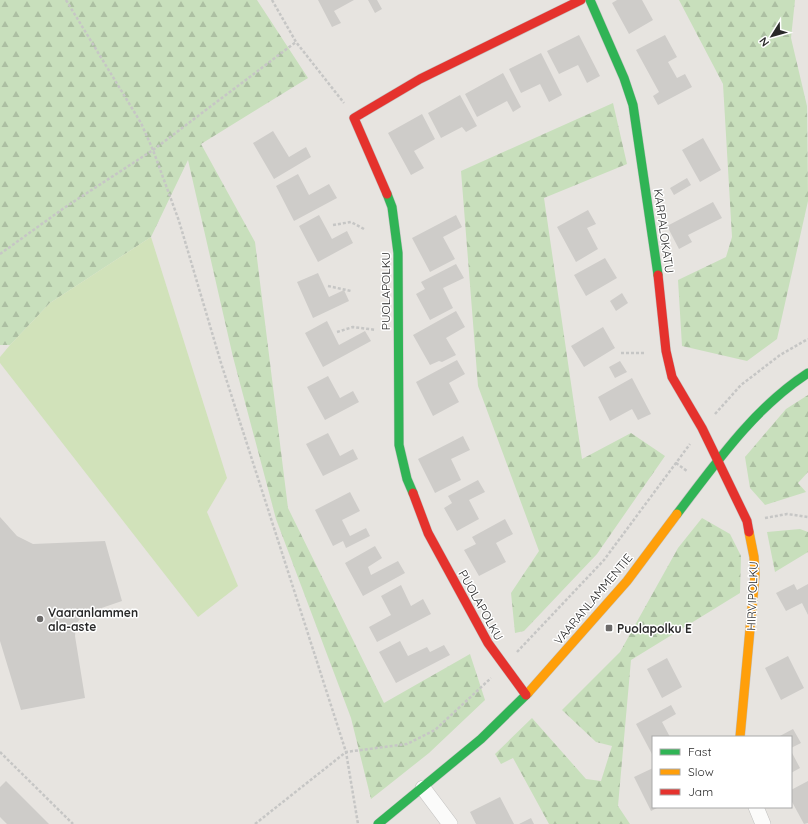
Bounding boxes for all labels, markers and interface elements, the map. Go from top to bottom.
north arrow [752,16,792,56]
text: N [756,35,772,49]
street label: KARPALOKATU [651,188,677,274]
street label: PUOLAPOLKU [378,252,393,330]
street label: VAARANLAMMENTIE [551,550,636,648]
street label: HIRVIPOLKU [743,561,761,631]
street label: PUOLAPOLKU [455,567,507,643]
place label: Vaaranlammen ala-aste [48,605,138,634]
marker: Vaaranlammen ala-aste [35,614,45,624]
place label: Puolapolku E [617,621,692,636]
marker: Puolapolku E [604,623,614,633]
legend [652,736,792,808]
text: Fast [688,744,712,759]
text: Slow [688,764,714,779]
text: Jam [688,784,713,799]

